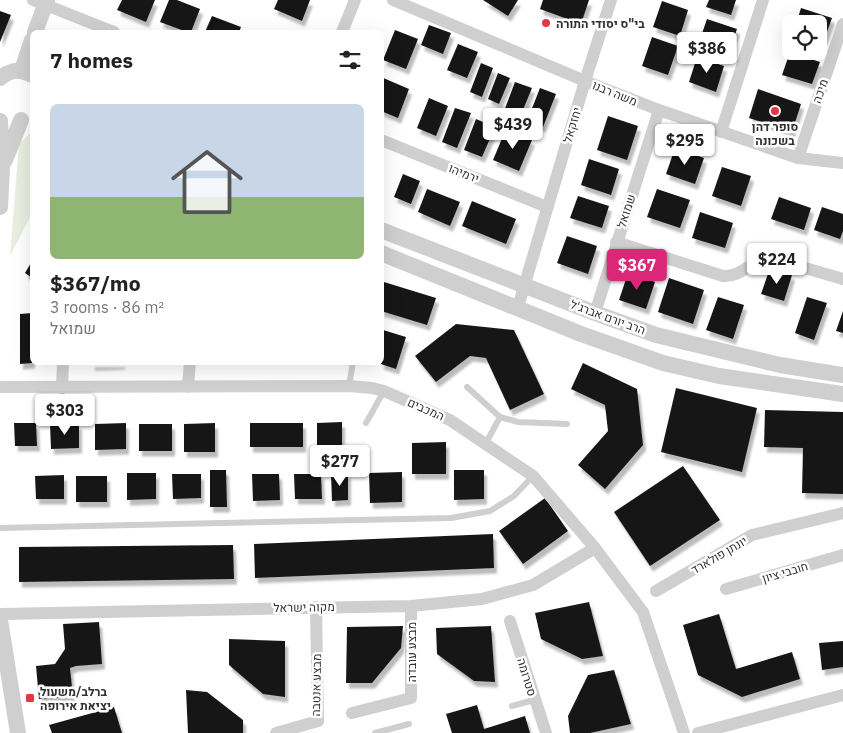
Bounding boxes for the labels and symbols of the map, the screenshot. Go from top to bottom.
place label: בי"ס יסודי התורה [556,16,645,31]
marker: בי"ס יסודי התורה [540,17,552,29]
pin: $386 [677,32,737,74]
street label: משה רבנו [590,77,640,109]
street label: מיכה [809,77,831,105]
street label: יחזקאל [559,105,585,145]
marker: סופר דהן בשכונה [769,105,781,117]
pin: $439 [483,108,543,150]
place label: סופר דהן בשכונה [752,119,798,148]
pin: $295 [655,124,715,166]
street label: ירמיהו [447,160,481,186]
street label: שמואל [614,192,638,230]
pin: $224 [747,242,807,285]
pin: $367 [607,248,667,291]
street label: הרב יורם אברג'ל [568,296,648,338]
pin: $303 [35,394,95,436]
street label: המכבים [405,394,447,424]
pin: $277 [310,444,370,487]
street label: יונתן פולארד [688,533,750,577]
street label: חובבי ציון [760,558,810,586]
street label: מקוה ישראל [273,599,335,615]
street label: מבצע עובדה [404,622,419,682]
street label: מבצע אנטבה [308,653,324,717]
street label: סטרומה [514,656,540,698]
place label: ברלב/משעול יציאת אירופה [40,684,111,713]
marker: ברלב/משעול יציאת אירופה [24,692,36,704]

